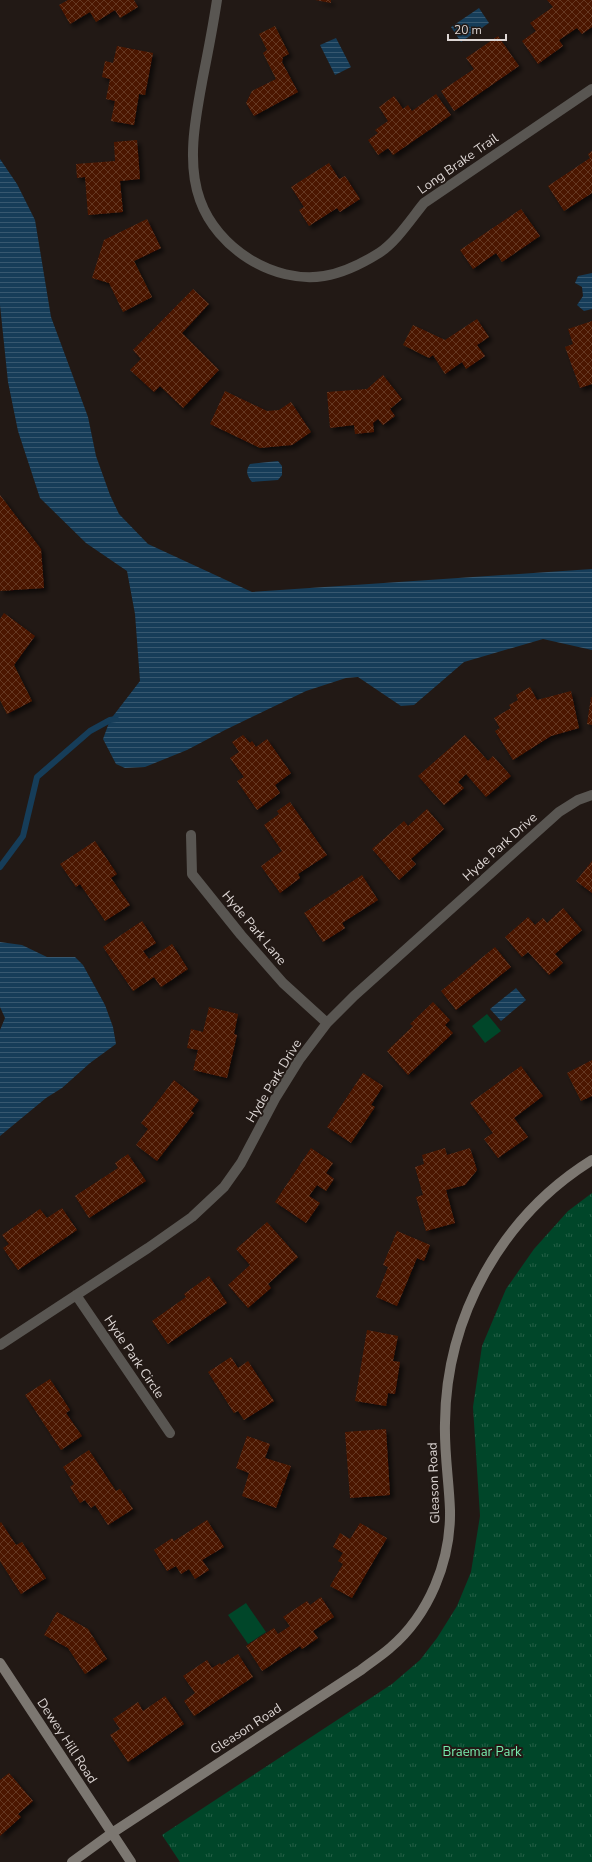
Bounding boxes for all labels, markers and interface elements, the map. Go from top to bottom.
scale bar [448,16,506,42]
text: 20 m [454,22,482,38]
street label: Long Brake Trail [414,129,502,199]
street label: Hyde Park Drive [459,809,541,885]
street label: Hyde Park Lane [218,887,290,969]
street label: Hyde Park Drive [242,1036,306,1126]
street label: Hyde Park Circle [100,1312,169,1402]
street label: Gleason Road [424,1442,444,1524]
street label: Dewey Hill Road [33,1695,101,1787]
street label: Gleason Road [207,1699,285,1759]
park label: Braemar Park [442,1743,522,1761]

